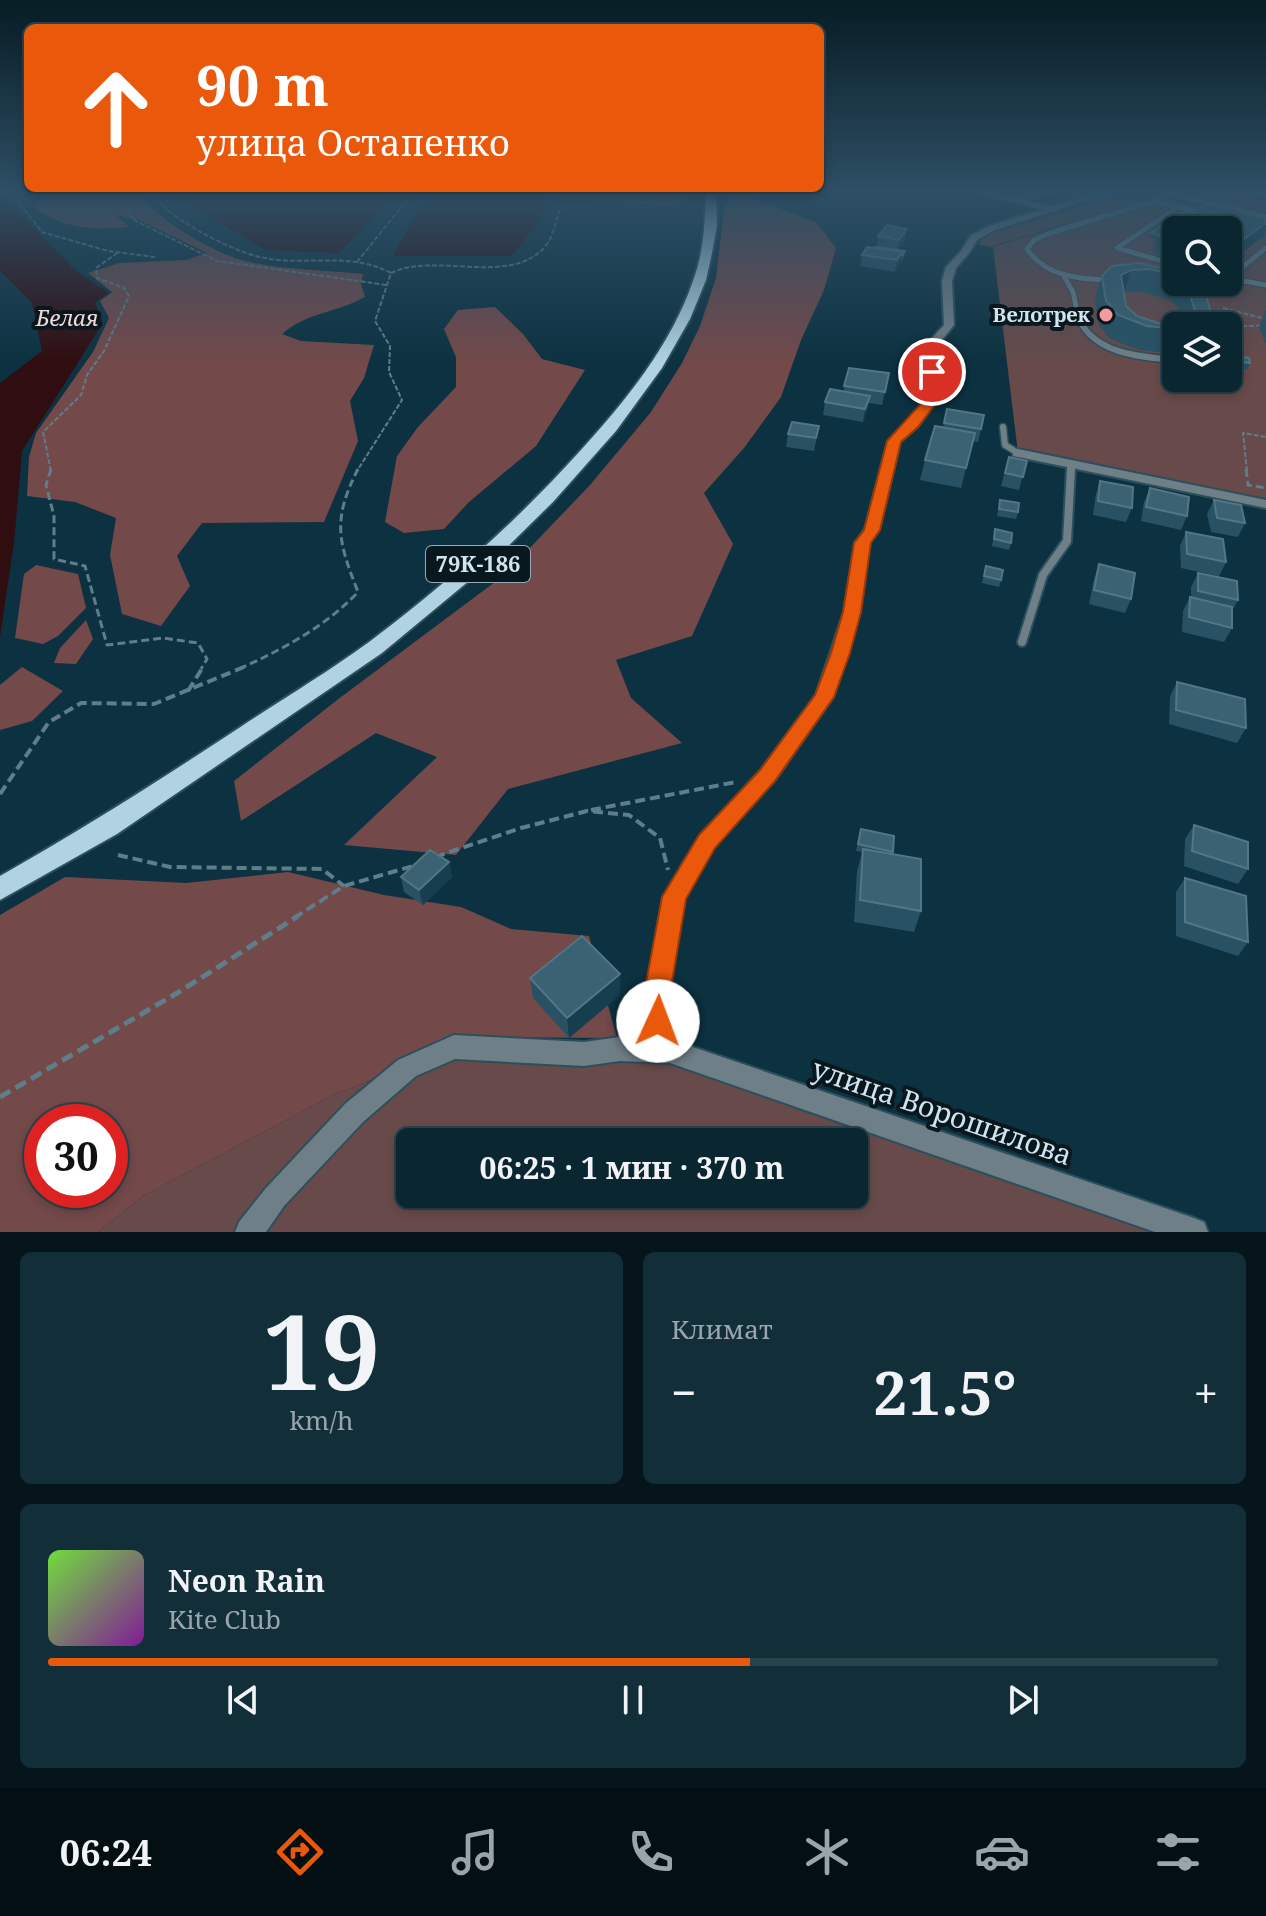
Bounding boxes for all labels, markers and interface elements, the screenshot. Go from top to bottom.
text: 90 m [196,46,329,122]
icon: ahead [64,56,168,160]
text: улица Остапенко [196,118,510,167]
map controls [1162,216,1242,392]
button: search [1162,216,1242,296]
place label: Велотрек [993,301,1091,328]
water label: Белая [35,302,99,332]
marker: Велотрек [1097,306,1115,324]
button: layers [1162,312,1242,392]
pin [898,338,966,406]
icon: arrive [910,350,954,394]
road number: 79К-186 [426,546,530,582]
position arrow [616,979,700,1063]
street label: улица Ворошилова [807,1049,1077,1173]
speed limit sign: 30 [24,1104,128,1208]
text: 06:25 · 1 мин · 370 m [480,1147,784,1188]
text: 19 [263,1279,380,1420]
text: Климат [671,1311,773,1347]
text: 21.5° [873,1351,1017,1433]
text: − [671,1362,696,1422]
text: + [1193,1362,1218,1422]
text: km/h [290,1402,353,1438]
text: Neon Rain [168,1560,325,1601]
text: Kite Club [168,1601,281,1637]
icon: previous [221,1678,265,1722]
icon: pause [611,1678,655,1722]
icon: next [1001,1678,1045,1722]
icon: directions [272,1824,328,1880]
icon: music [447,1824,503,1880]
icon: phone [623,1824,679,1880]
icon: climate [799,1824,855,1880]
icon: car [974,1824,1030,1880]
icon: filters [1150,1824,1206,1880]
text: 06:24 [60,1828,152,1877]

